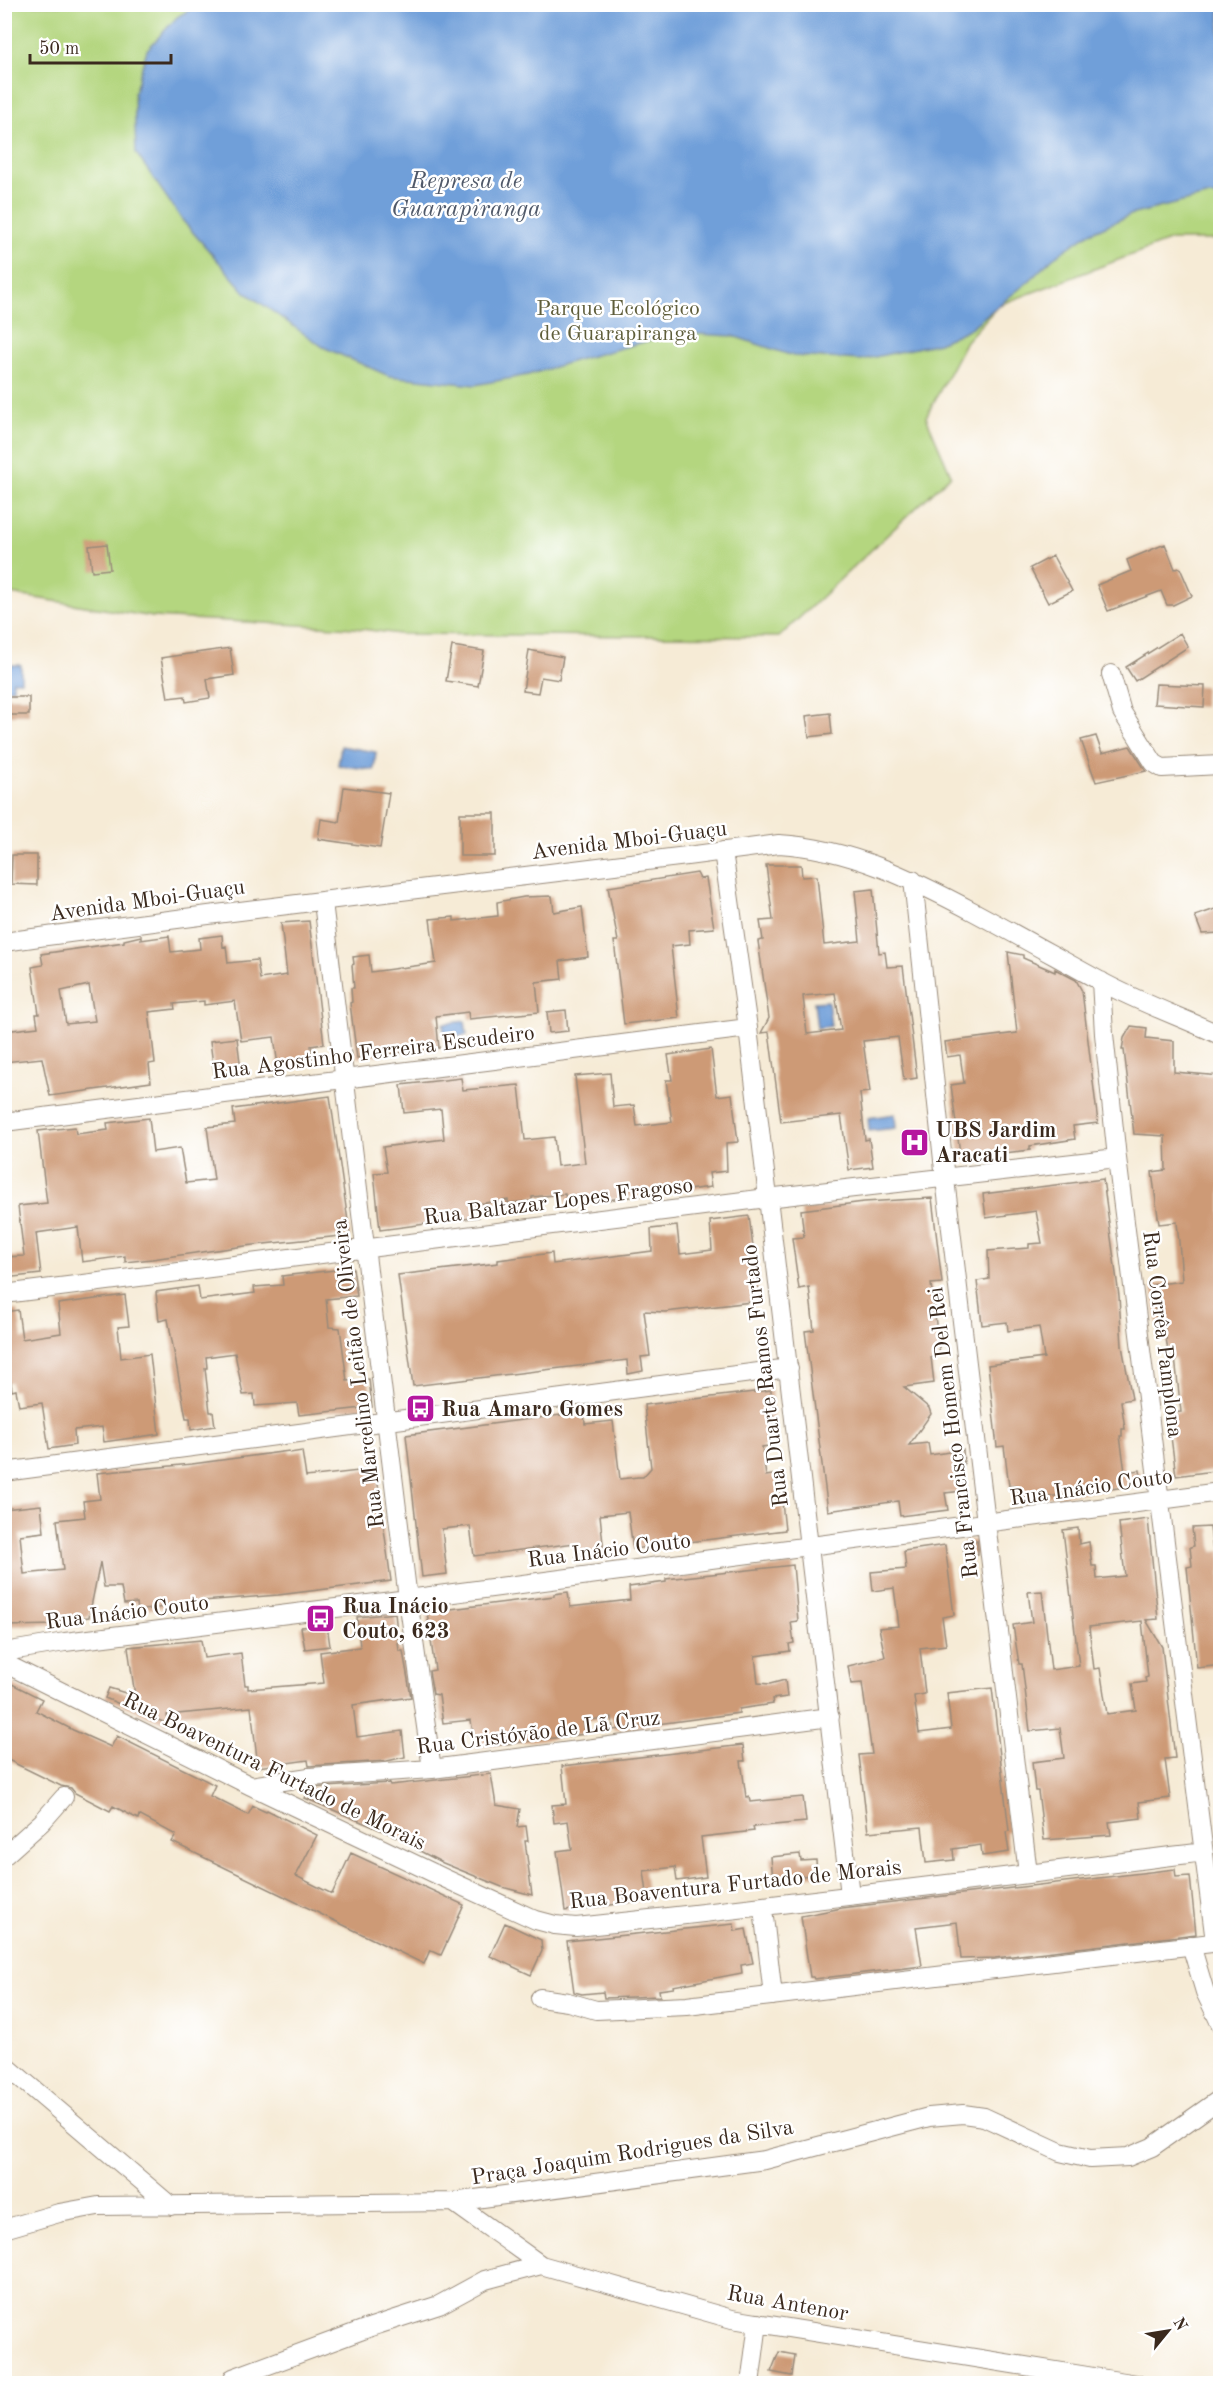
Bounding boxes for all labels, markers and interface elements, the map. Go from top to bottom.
scale bar [30,27,171,65]
text: 50 m [39,40,79,58]
water label: Represa de Guarapiranga [391,170,541,222]
park label: Parque Ecológico de Guarapiranga [536,298,700,345]
street label: Avenida Mboi-Guaçu [530,818,729,864]
street label: Avenida Mboi-Guaçu [48,876,247,926]
street label: Rua Agostinho Ferreira Escudeiro [210,1022,536,1084]
place label: UBS Jardim Aracati [935,1120,1056,1167]
hospital icon: UBS Jardim Aracati [898,1126,930,1158]
street label: Rua Baltazar Lopes Fragoso [422,1175,694,1229]
street label: Rua Marcelino Leitão de Oliveira [329,1218,389,1530]
street label: Rua Corrêa Pamplona [1138,1229,1186,1439]
street label: Rua Duarte Ramos Furtado [739,1243,793,1508]
street label: Rua Francisco Homem Del Rei [925,1286,983,1580]
bus stop icon: Rua Amaro Gomes [404,1392,436,1424]
place label: Rua Amaro Gomes [441,1399,623,1421]
street label: Rua Inácio Couto [1008,1466,1174,1510]
street label: Rua Inácio Couto [526,1530,692,1572]
street label: Rua Inácio Couto [44,1592,210,1634]
place label: Rua Inácio Couto, 623 [342,1596,449,1643]
bus stop icon: Rua Inácio Couto, 623 [305,1602,337,1634]
street label: Rua Boaventura Furtado de Morais [119,1689,429,1855]
street label: Rua Cristóvão de Lã Cruz [415,1707,662,1759]
street label: Rua Boaventura Furtado de Morais [568,1857,903,1913]
street label: Praça Joaquim Rodrigues da Silva [470,2117,795,2189]
street label: Rua Antenor [725,2282,850,2325]
north arrow [1138,2301,1198,2361]
text: N [1169,2315,1190,2334]

